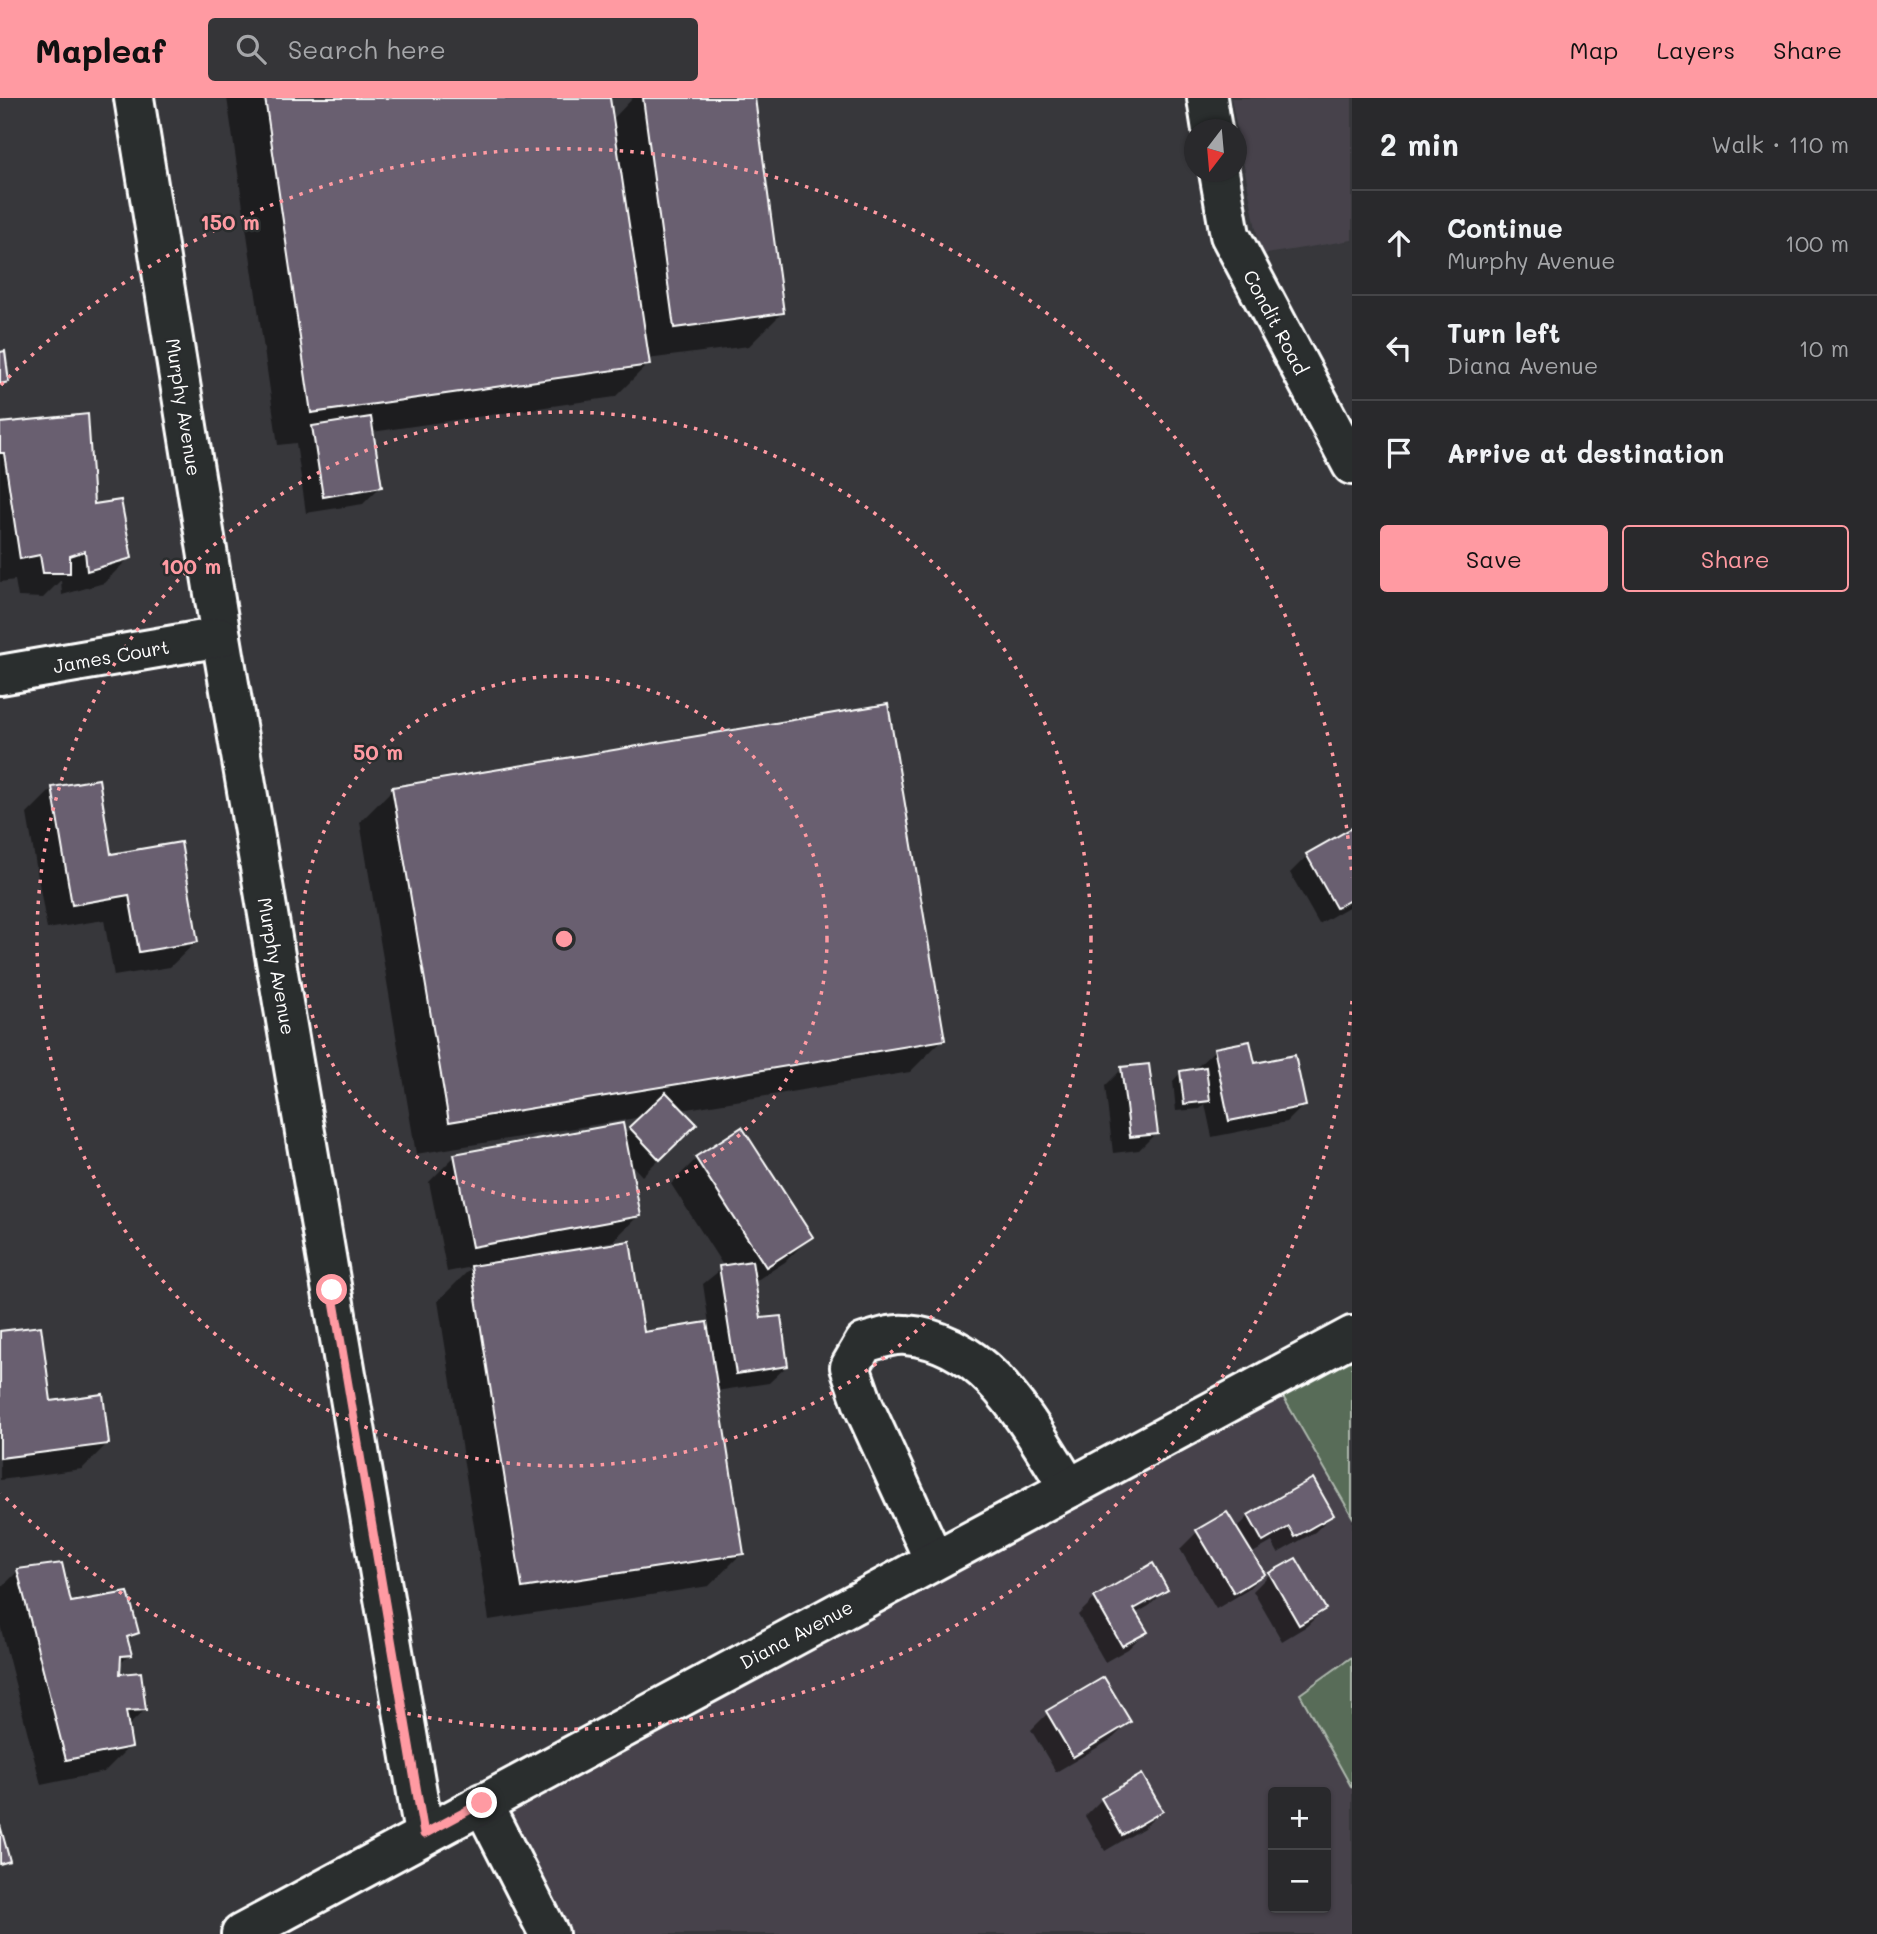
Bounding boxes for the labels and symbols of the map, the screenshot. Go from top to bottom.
north arrow [1184,119,1247,182]
text: 150 m [200,208,260,235]
street label: Condit Road [1238,265,1314,379]
street label: Murphy Avenue [161,336,207,478]
text: 100 m [161,552,221,579]
street label: James Court [51,633,171,679]
text: 50 m [353,738,403,765]
street label: Murphy Avenue [253,895,301,1037]
centre of rings [552,927,576,951]
route start [316,1274,347,1305]
street label: Diana Avenue [735,1594,857,1674]
route end [466,1787,497,1818]

